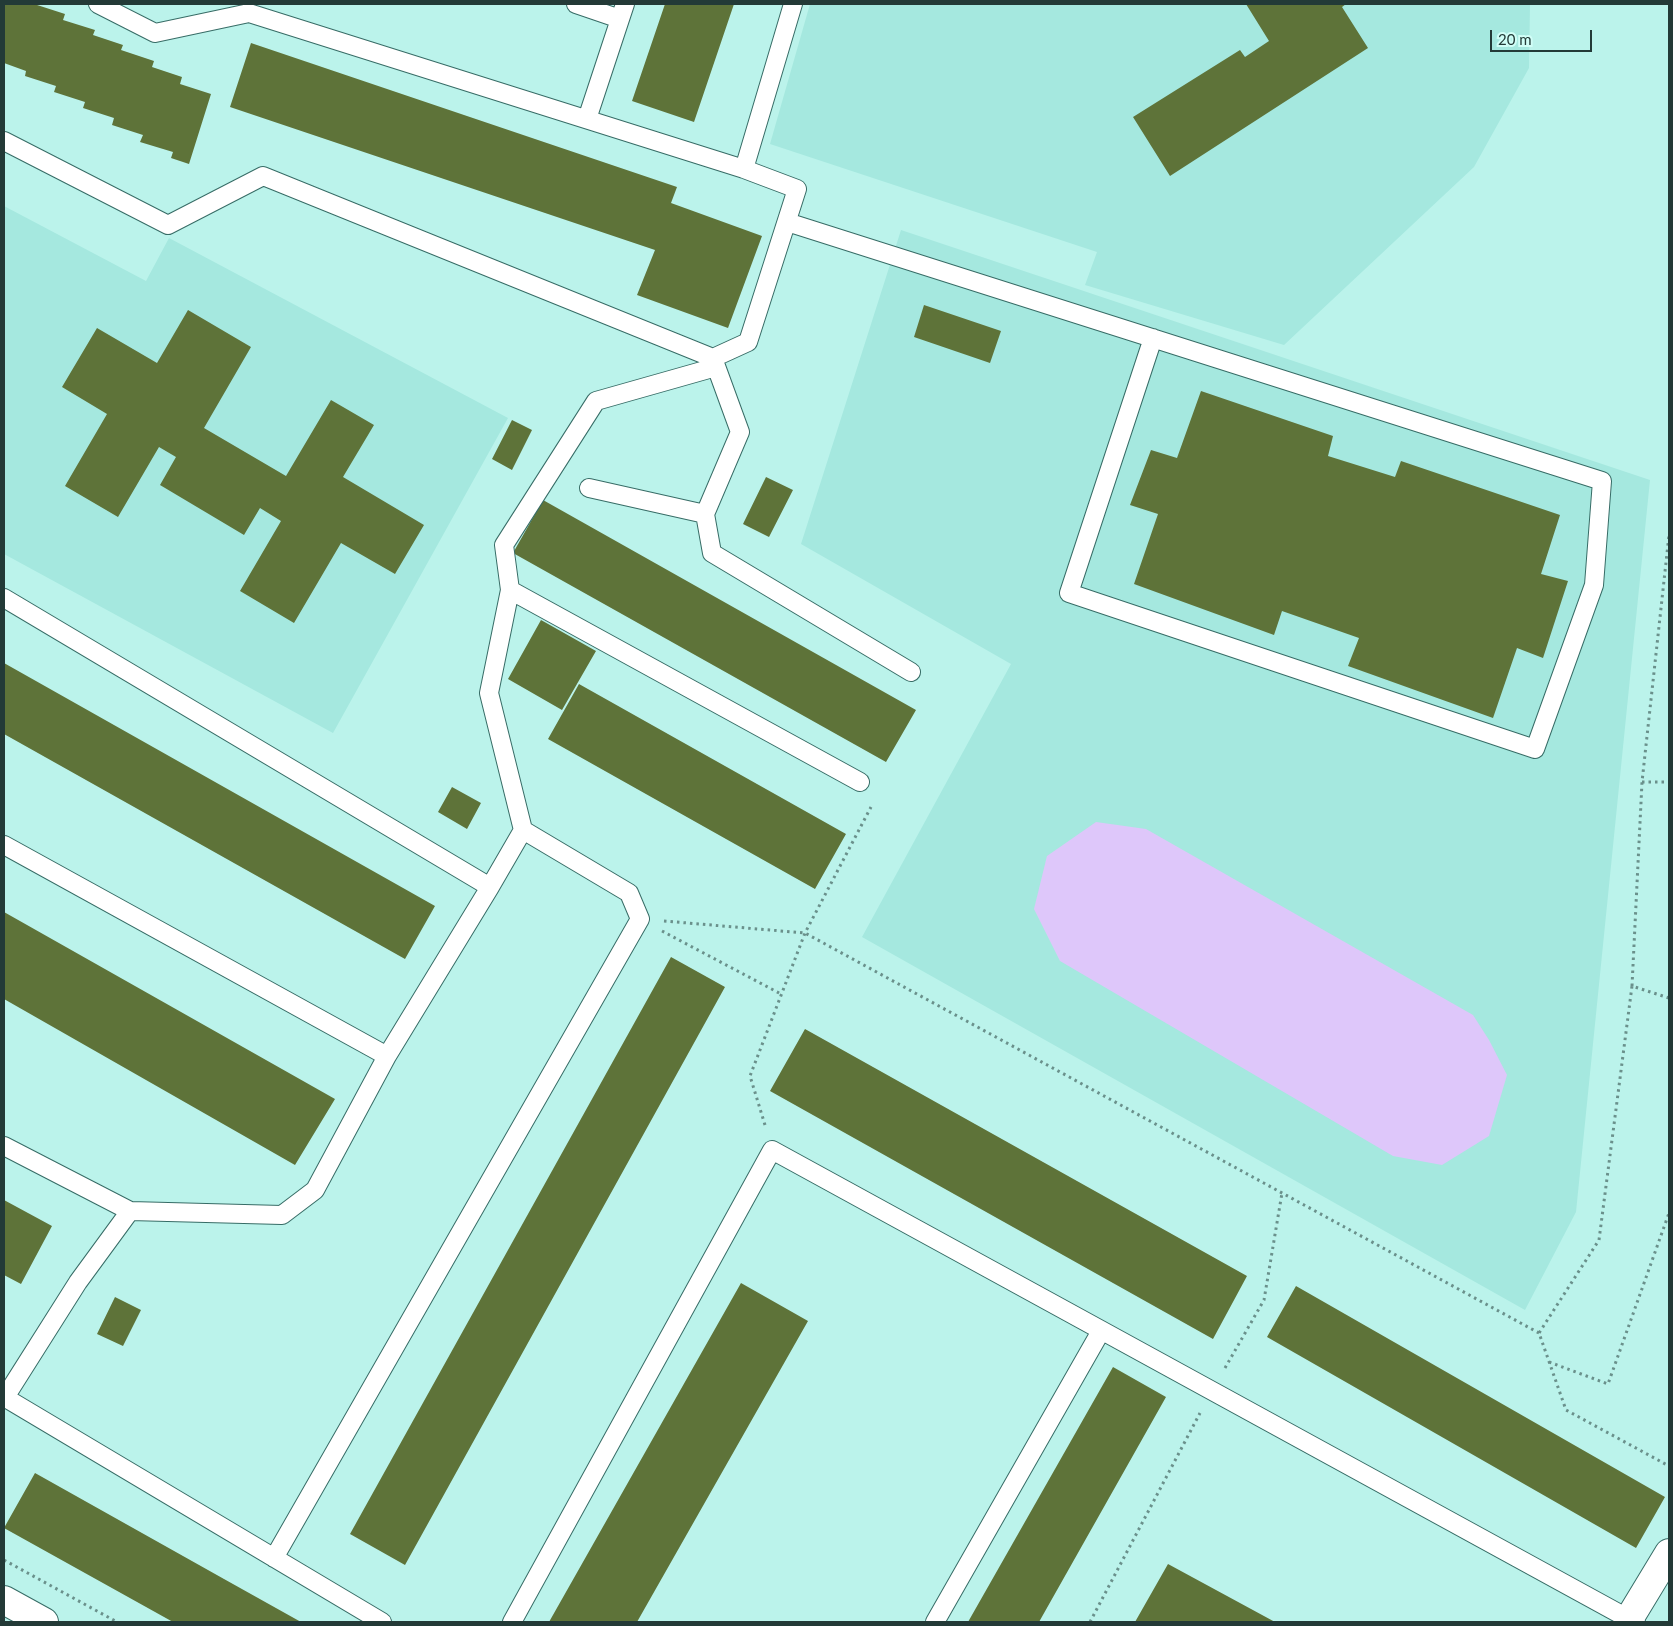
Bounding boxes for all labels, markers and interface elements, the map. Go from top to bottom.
scale bar [1493,20,1596,52]
text: 20 m [1498,30,1532,48]

